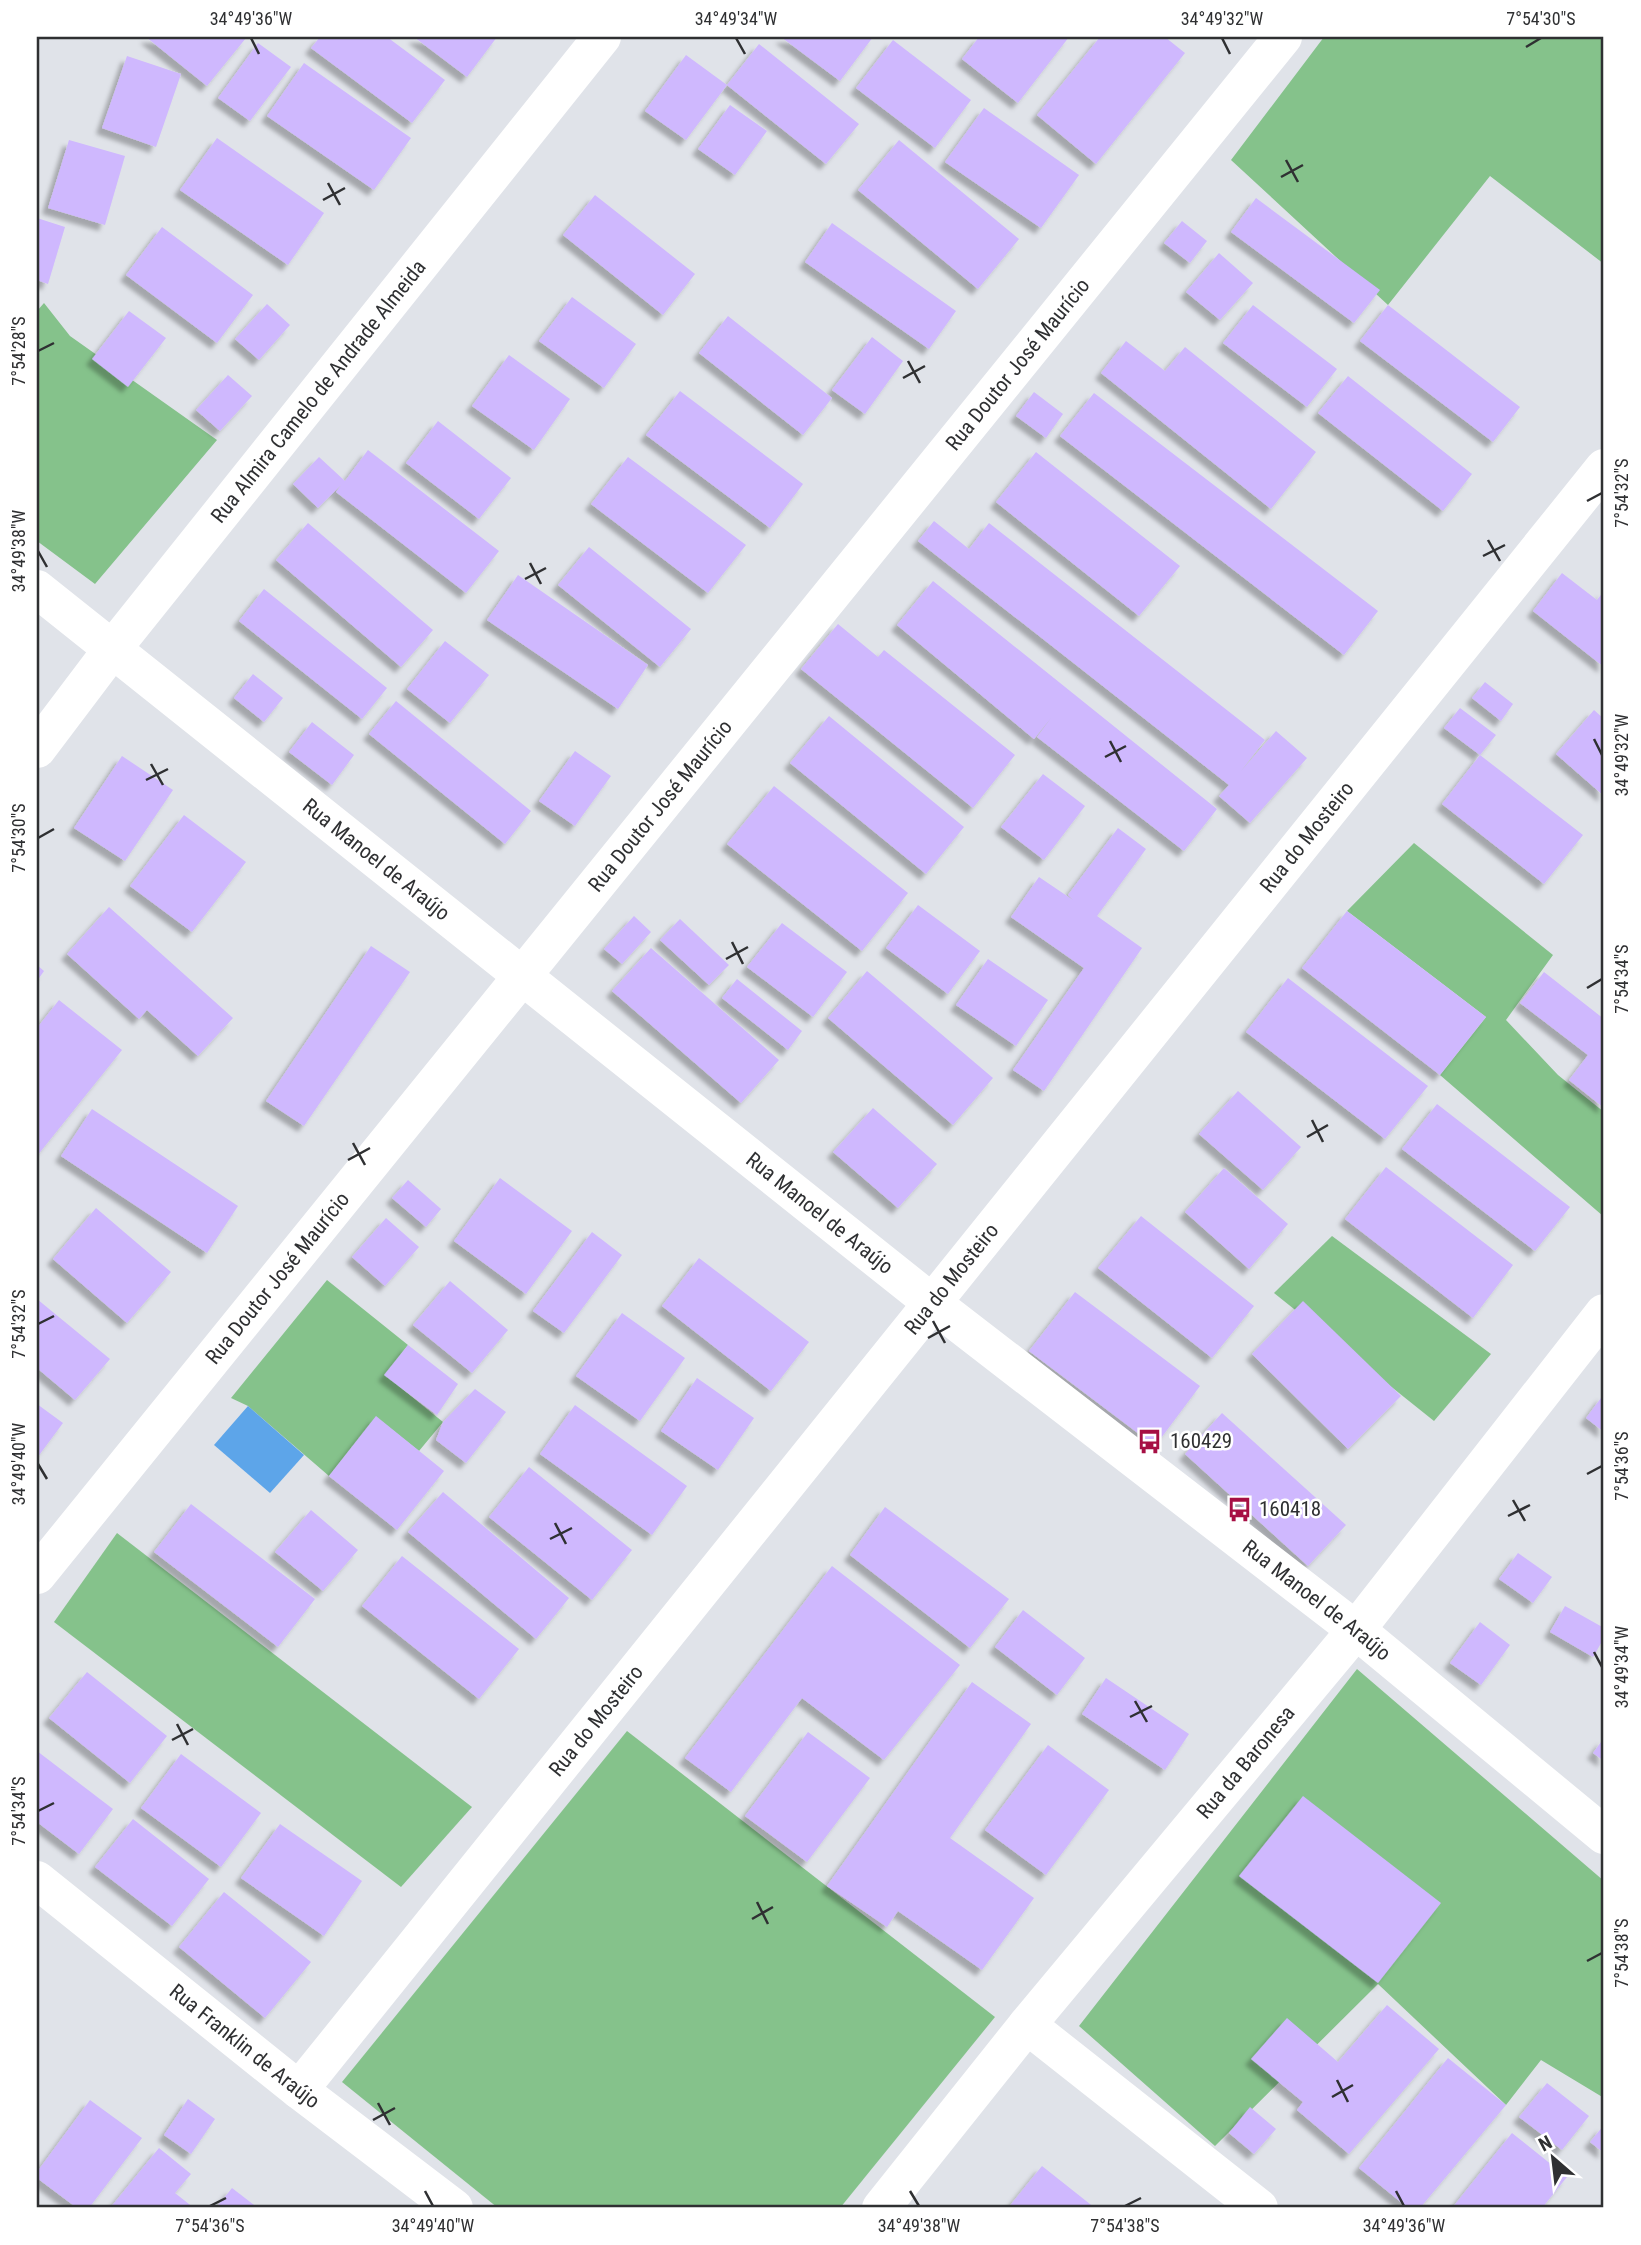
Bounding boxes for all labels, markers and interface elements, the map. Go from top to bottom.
text: 34°49'36"W [210,8,293,29]
text: 34°49'34"W [695,8,778,29]
text: 34°49'32"W [1181,8,1264,29]
text: 7°54'30"S [1506,8,1576,29]
street label: Rua Almira Camelo de Andrade Almeida [206,255,431,528]
street label: Rua Doutor José Maurício [941,274,1094,455]
text: 7°54'28"S [8,316,29,386]
text: 7°54'32"S [1611,458,1632,528]
text: 34°49'38"W [8,509,29,592]
text: 34°49'32"W [1611,713,1632,796]
street label: Rua Doutor José Maurício [583,715,737,897]
street label: Rua do Mosteiro [1255,777,1359,898]
street label: Rua Manoel de Araújo [298,794,455,925]
text: 7°54'30"S [8,803,29,873]
text: 7°54'34"S [1611,944,1632,1014]
street label: Rua Manoel de Araújo [741,1147,898,1279]
street label: Rua Doutor José Maurício [201,1187,354,1369]
street label: Rua do Mosteiro [900,1219,1003,1339]
text: 7°54'32"S [8,1289,29,1359]
text: 34°49'40"W [8,1422,29,1505]
bus stop icon: 160429 [1136,1427,1164,1455]
place label: 160429 [1170,1429,1232,1453]
text: 7°54'36"S [1611,1431,1632,1501]
bus stop icon: 160418 [1225,1495,1253,1523]
place label: 160418 [1259,1497,1321,1521]
street label: Rua Manoel de Araújo [1238,1535,1395,1665]
text: 34°49'34"W [1611,1625,1632,1708]
street label: Rua do Mosteiro [544,1660,648,1781]
street label: Rua da Baronesa [1192,1701,1300,1824]
text: 7°54'34"S [8,1776,29,1846]
text: 7°54'38"S [1611,1918,1632,1988]
street label: Rua Franklin de Araújo [165,1979,324,2113]
north arrow [1518,2122,1588,2192]
text: N [1535,2131,1556,2156]
text: 7°54'36"S [175,2215,245,2236]
text: 34°49'40"W [392,2215,475,2236]
text: 34°49'38"W [878,2215,961,2236]
text: 7°54'38"S [1090,2215,1160,2236]
text: 34°49'36"W [1363,2215,1446,2236]

